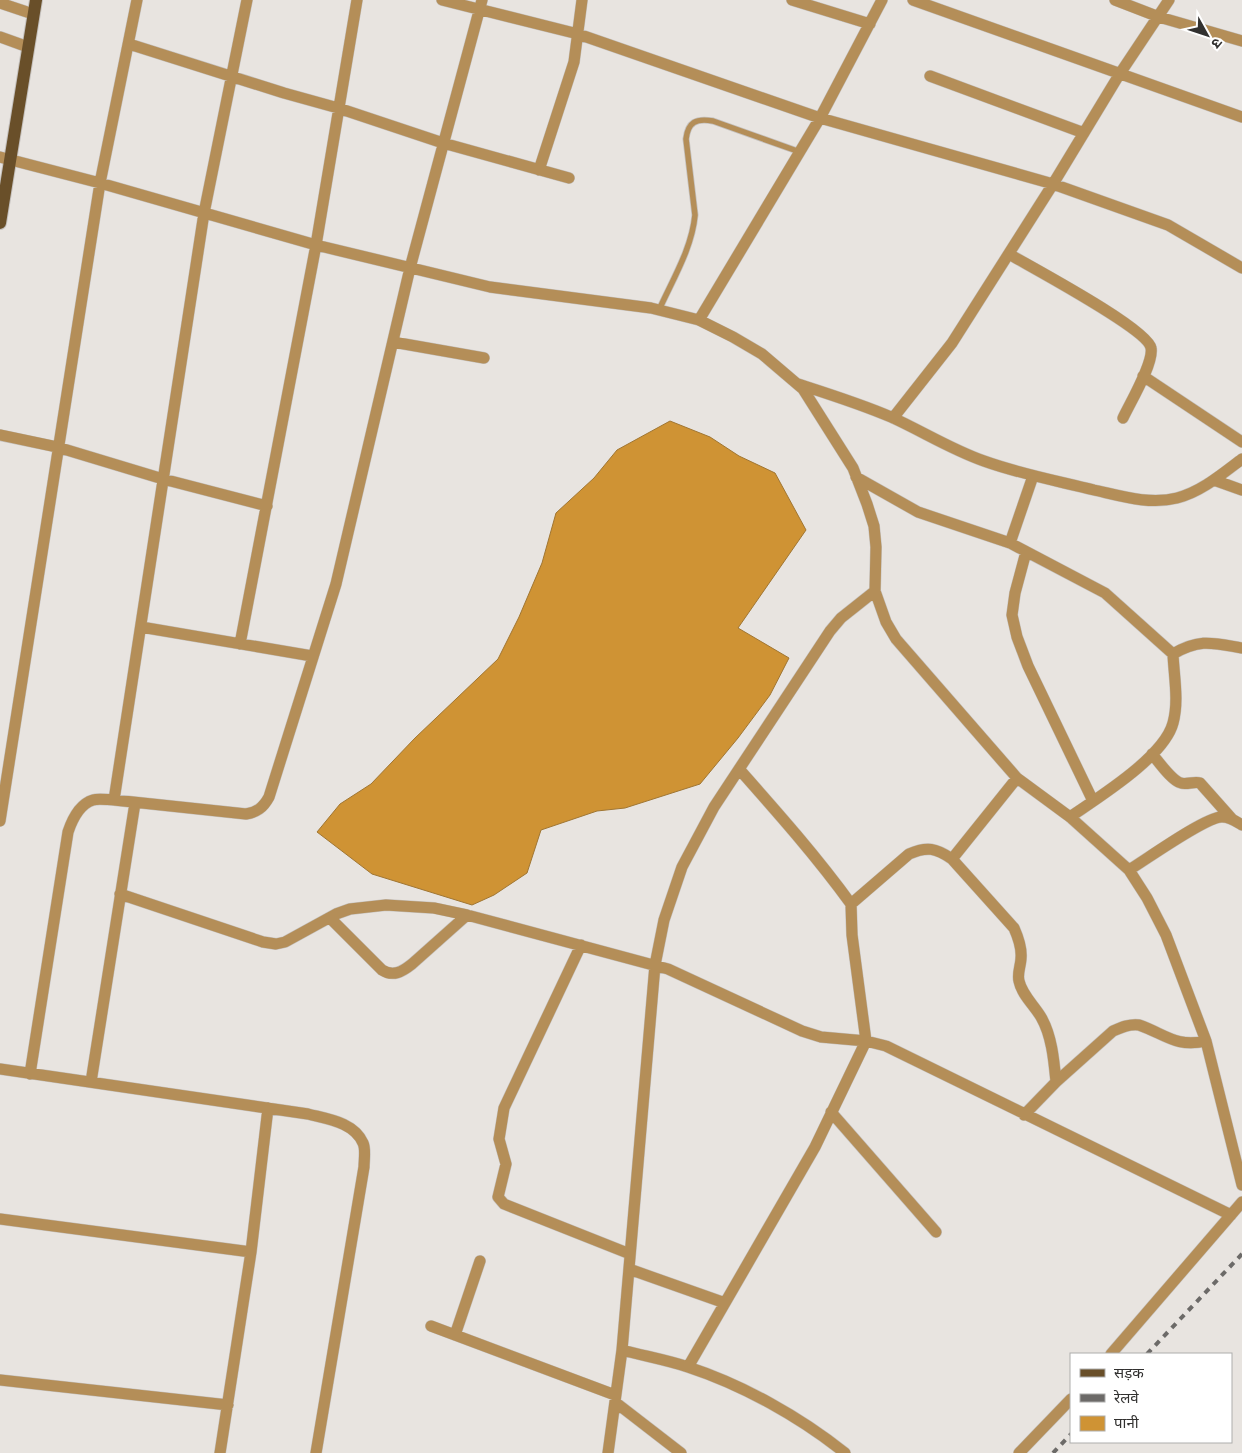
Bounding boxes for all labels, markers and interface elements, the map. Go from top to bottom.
north arrow [1182,10,1232,60]
text: उ [1205,33,1227,54]
legend [1070,1353,1232,1443]
text: सड़क [1114,1362,1144,1385]
text: रेलवे [1113,1387,1139,1410]
text: पानी [1114,1412,1140,1435]

